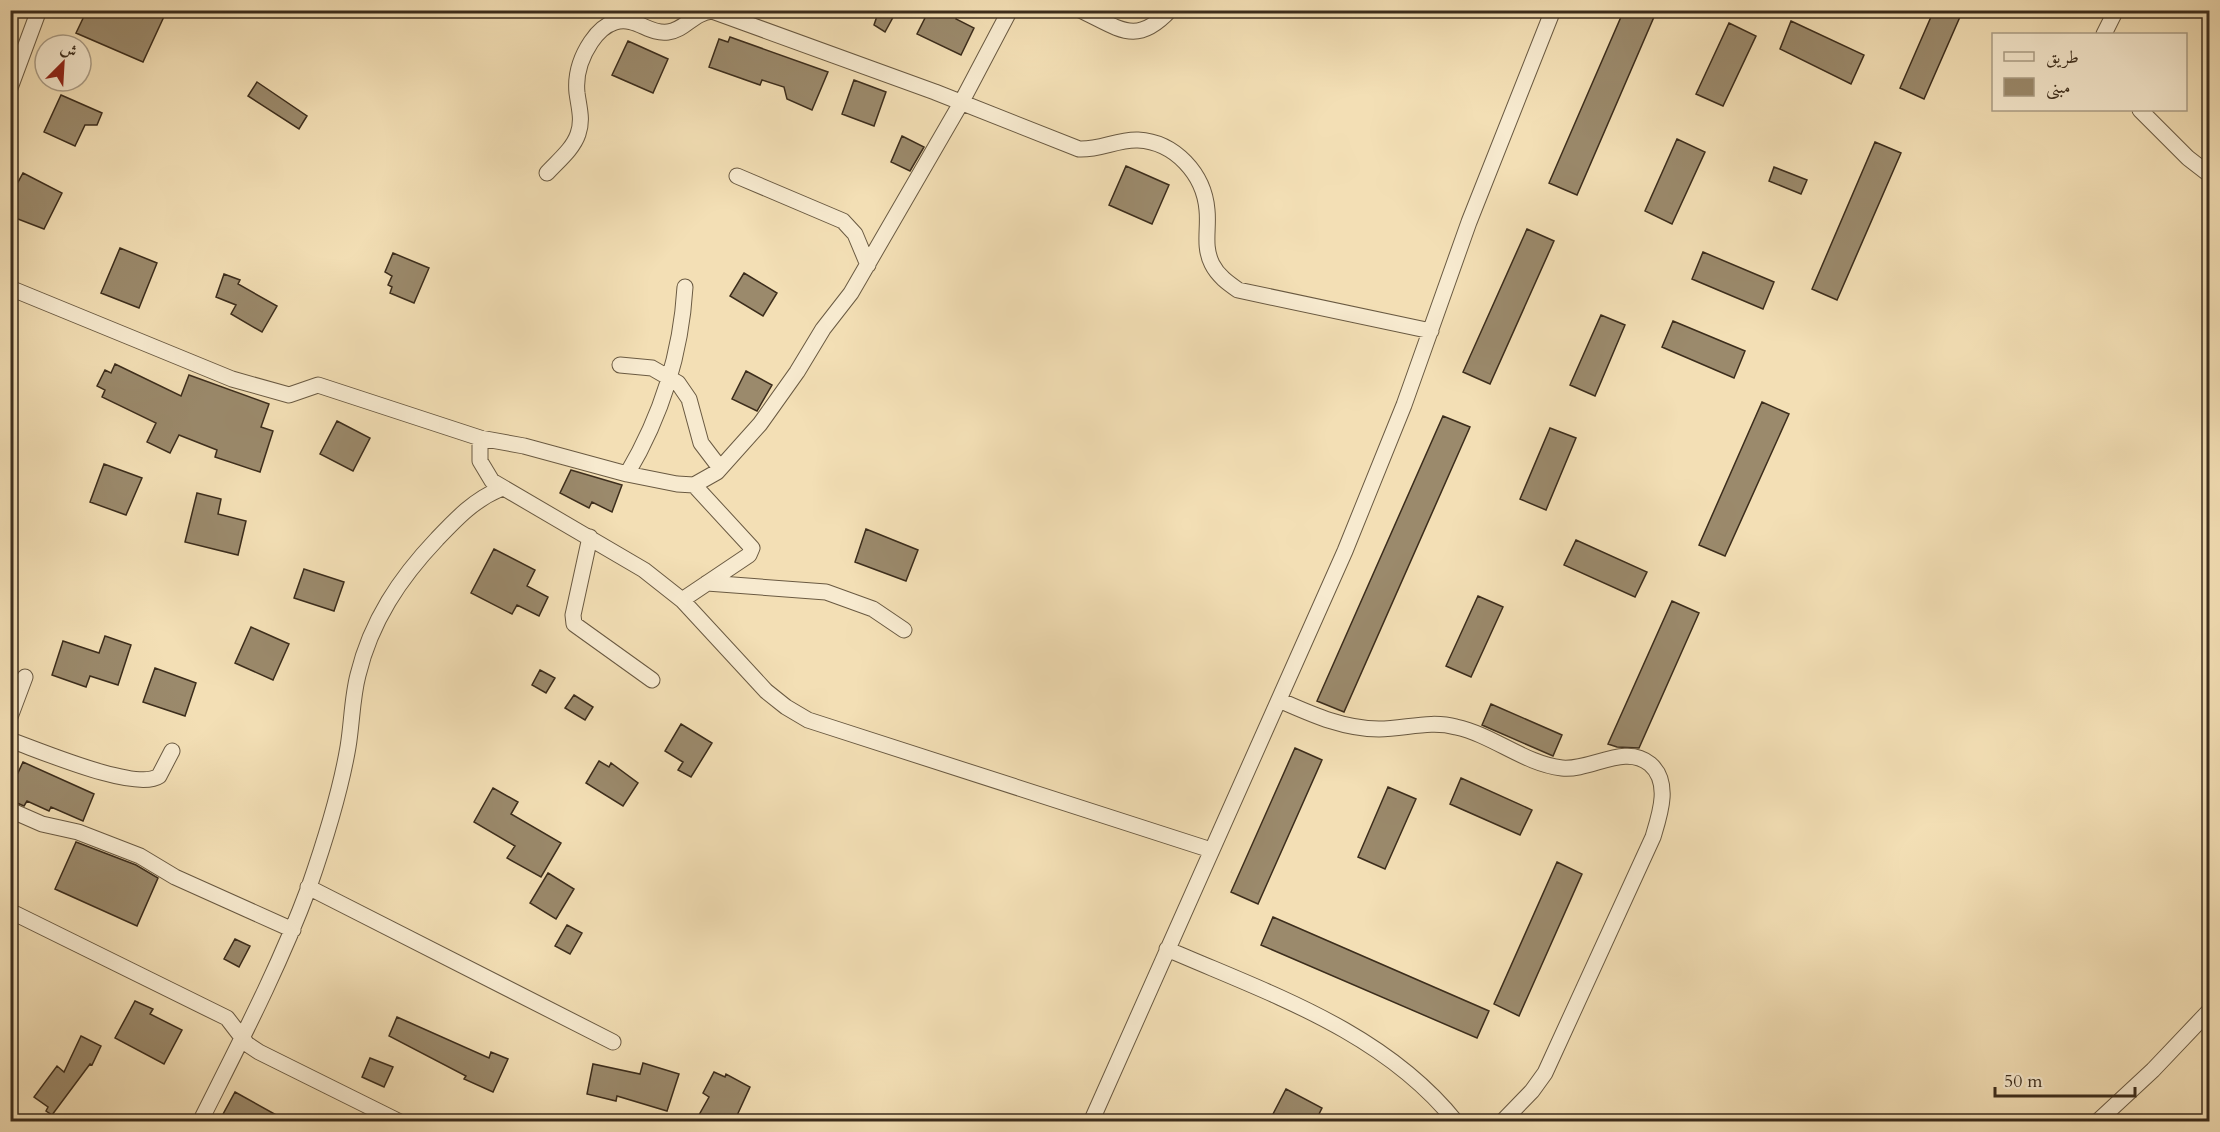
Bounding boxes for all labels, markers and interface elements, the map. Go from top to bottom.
north arrow [33,33,93,93]
legend [1992,33,2187,111]
text: ش [57,37,80,63]
text: طريق [2046,45,2079,70]
text: مبنى [2046,75,2071,100]
scale bar [1995,1060,2134,1098]
text: 50 m [2004,1069,2043,1094]

